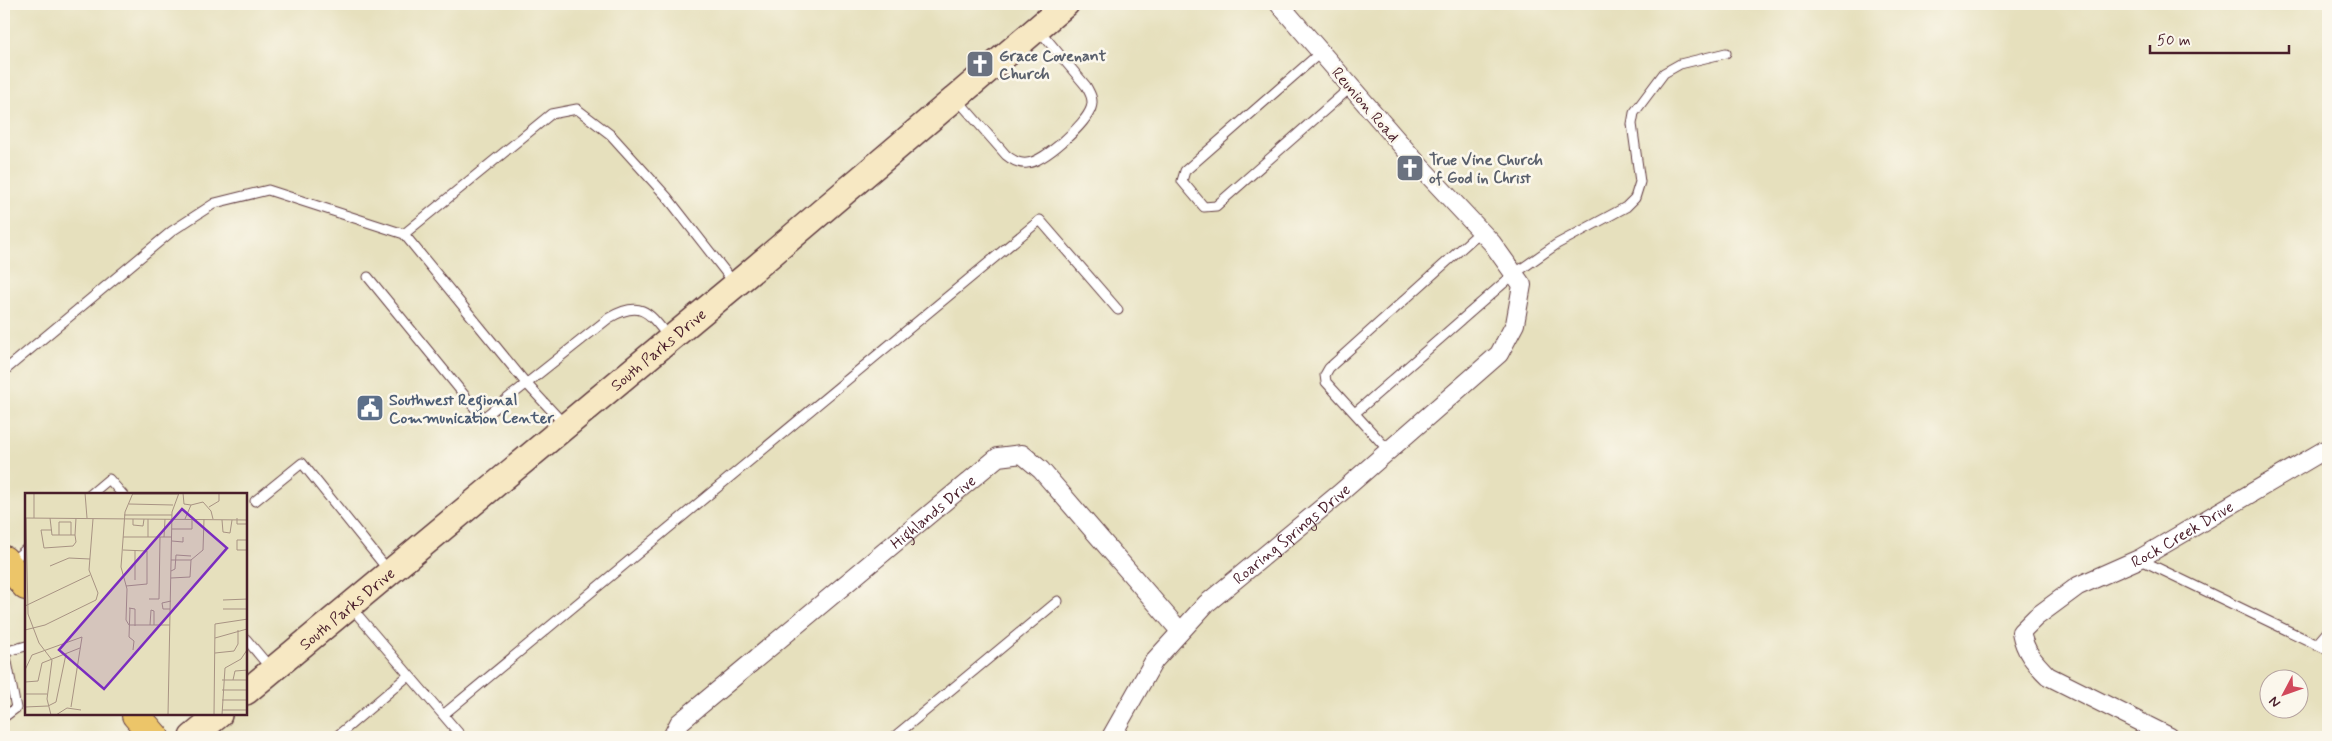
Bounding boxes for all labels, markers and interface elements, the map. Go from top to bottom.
scale bar [2150,22,2288,54]
text: 50 m [2157,31,2191,51]
place label: Grace Covenant Church [999,46,1107,85]
church icon: Grace Covenant Church [965,49,995,79]
street label: Reunion Road [1326,63,1403,147]
place label: True Vine Church of God in Christ [1429,150,1543,189]
church icon: True Vine Church of God in Christ [1395,153,1425,183]
street label: South Parks Drive [607,304,711,396]
place label: Southwest Regional Communication Center [389,390,554,429]
public building icon: Southwest Regional Communication Center [355,393,385,423]
street label: Highlands Drive [886,471,981,554]
street label: Roaring Springs Drive [1229,480,1355,590]
inset map [25,493,248,716]
street label: Rock Creek Drive [2128,497,2238,573]
street label: South Parks Drive [295,563,400,655]
north arrow [2260,668,2310,718]
text: N [2265,692,2285,711]

